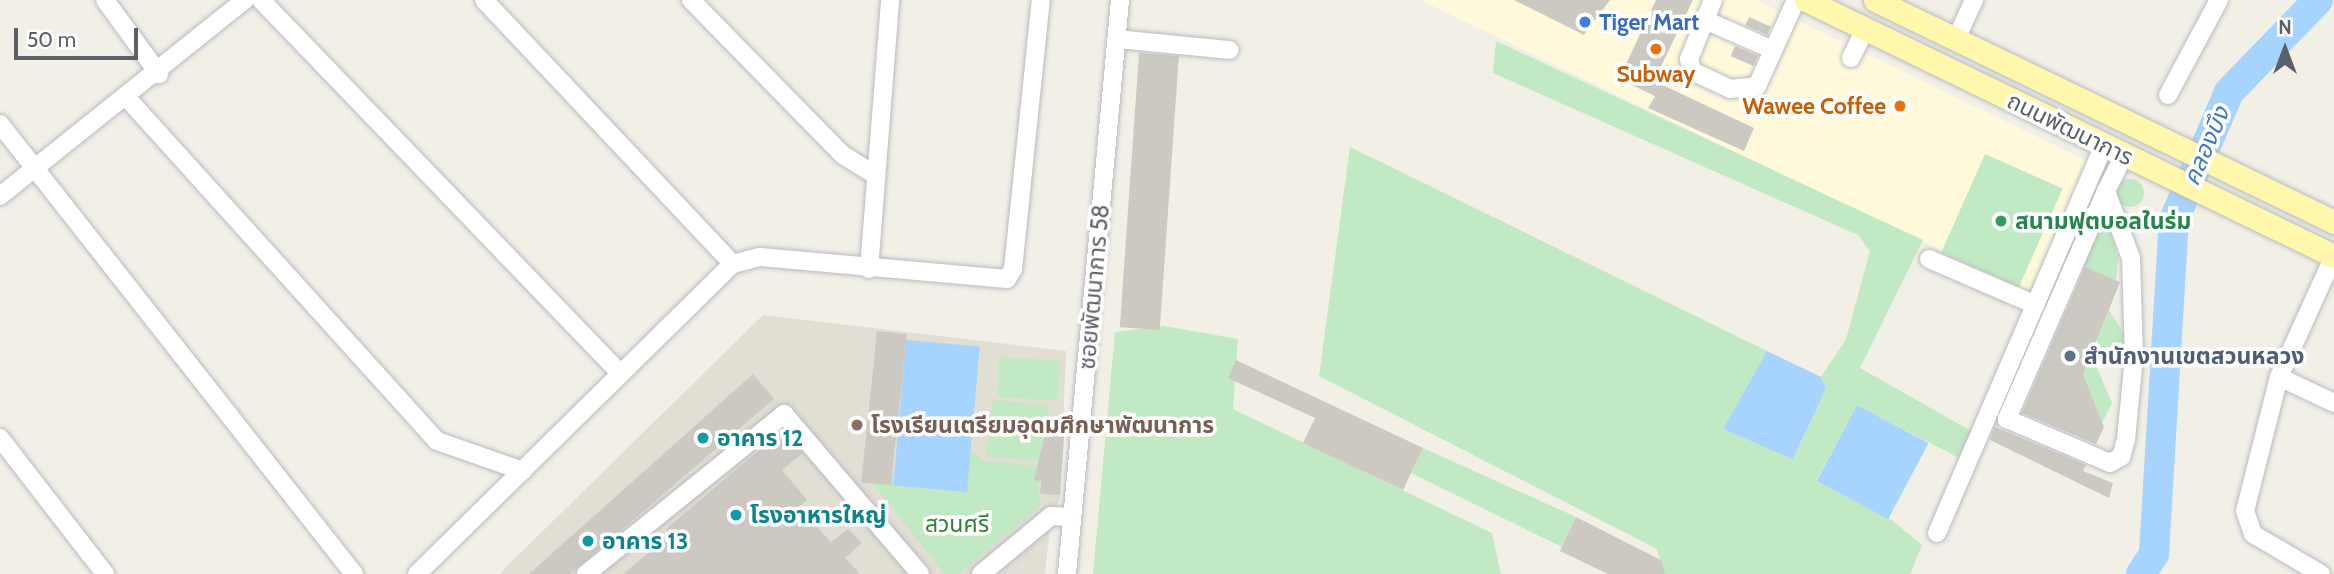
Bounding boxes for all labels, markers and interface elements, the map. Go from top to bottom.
place label: Tiger Mart [1599,8,1699,36]
scale bar [18,14,142,58]
marker: Tiger Mart [1577,14,1593,30]
north arrow [2250,14,2320,84]
text: N [2278,16,2292,39]
text: 50 m [27,27,76,52]
marker: Subway [1648,41,1664,57]
place label: Subway [1617,60,1695,88]
street label: ถนนพัฒนาการ [2003,87,2137,171]
place label: Wawee Coffee [1742,92,1886,120]
marker: Wawee Coffee [1892,98,1908,114]
water label: คลองบึง [2177,102,2235,190]
street label: ซอยพัฒนาการ 58 [1073,203,1115,371]
place label: สนามฟุตบอลในร่ม [2015,207,2191,235]
marker: สนามฟุตบอลในร่ม [1993,213,2009,229]
place label: สำนักงานเขตสวนหลวง [2084,342,2304,370]
marker: สำนักงานเขตสวนหลวง [2062,348,2078,364]
place label: โรงเรียนเตรียมอุดมศึกษาพัฒนาการ [871,411,1214,439]
marker: โรงเรียนเตรียมอุดมศึกษาพัฒนาการ [849,417,865,433]
place label: อาคาร 12 [717,424,803,452]
marker: อาคาร 12 [695,430,711,446]
place label: โรงอาหารใหญ่ [750,501,886,529]
marker: โรงอาหารใหญ่ [728,507,744,523]
park label: สวนศรี [925,510,989,538]
place label: อาคาร 13 [602,527,688,555]
marker: อาคาร 13 [580,533,596,549]

